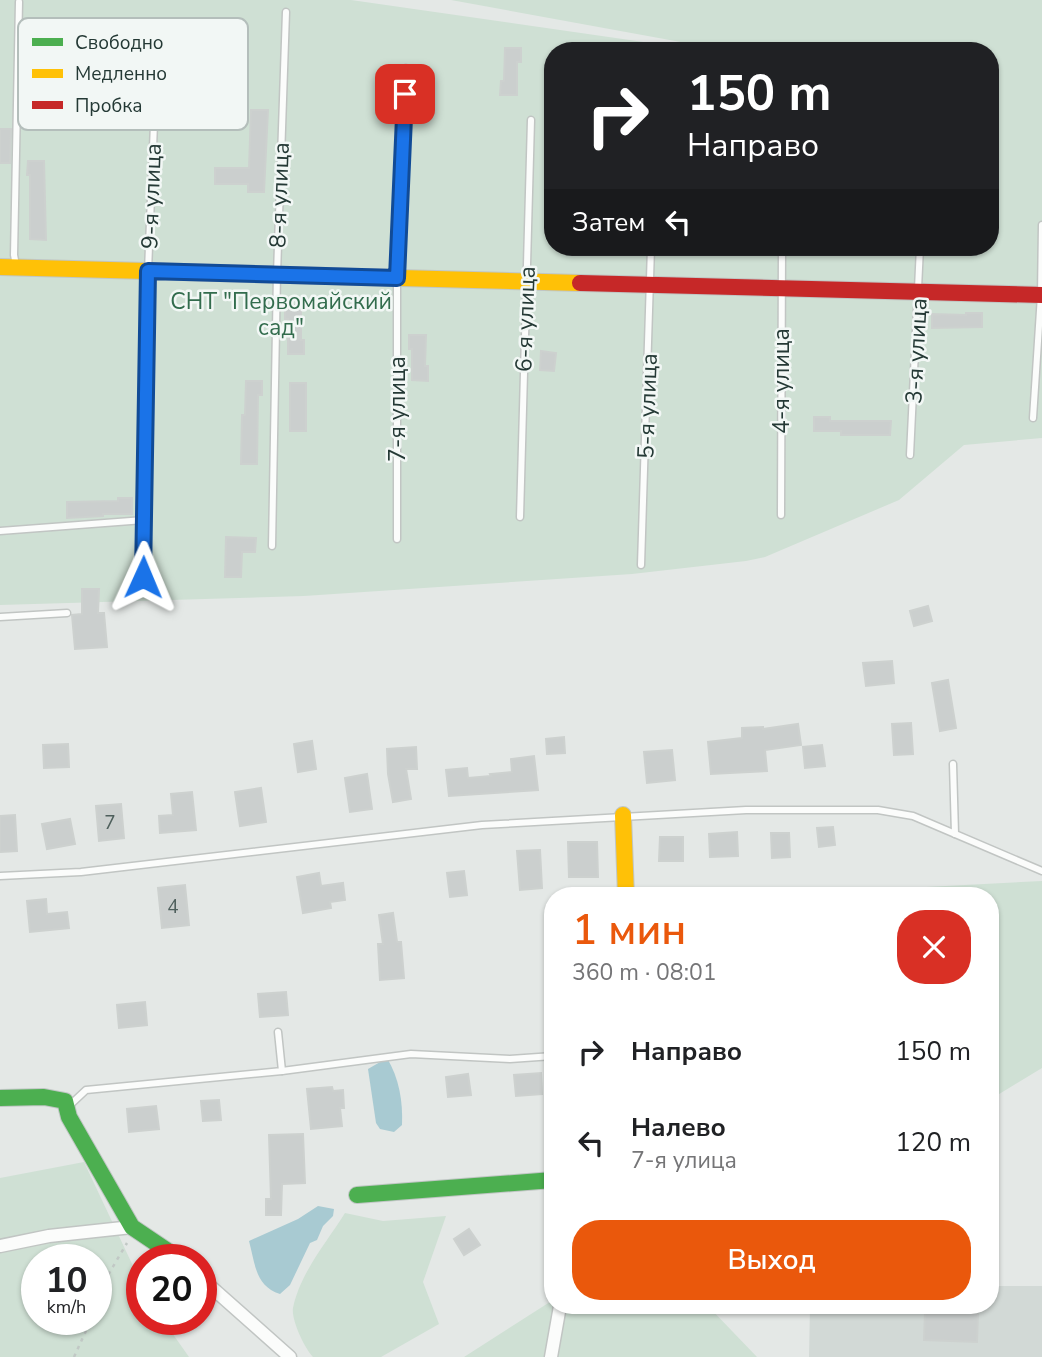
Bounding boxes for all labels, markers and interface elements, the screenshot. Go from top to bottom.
legend [18,18,248,130]
text: Свободно [75,30,164,56]
text: 150 m [687,60,831,127]
text: Медленно [75,61,167,87]
pin [375,64,435,124]
icon: right [572,70,663,161]
icon: arrive [386,75,424,113]
text: Пробка [75,93,142,119]
text: Направо [687,124,819,167]
street label: 8-я улица [262,142,297,249]
street label: 9-я улица [134,143,169,250]
icon: left [659,203,697,241]
text: Затем [572,205,645,240]
street label: 6-я улица [508,266,543,373]
park label: СНТ "Первомайский сад" [170,286,392,343]
street label: 3-я улица [898,297,935,405]
street label: 4-я улица [766,328,797,434]
street label: 5-я улица [630,353,665,460]
street label: 7-я улица [382,356,413,462]
position arrow [106,540,180,614]
house number: 7 [104,810,116,836]
house number: 4 [167,894,179,920]
text: 1 мин [572,902,686,959]
button: close [897,910,971,984]
text: 360 m · 08:01 [572,957,717,988]
icon: right [572,1033,610,1071]
text: Направо [631,1034,742,1069]
text: 150 m [895,1034,971,1069]
text: Налево [631,1110,726,1145]
icon: left [572,1124,610,1162]
text: 120 m [895,1125,971,1160]
text: 7-я улица [631,1145,737,1176]
button: Выход [572,1220,971,1300]
speed limit sign: 20 [126,1244,217,1335]
text: 10 [45,1257,88,1304]
text: km/h [47,1295,86,1319]

